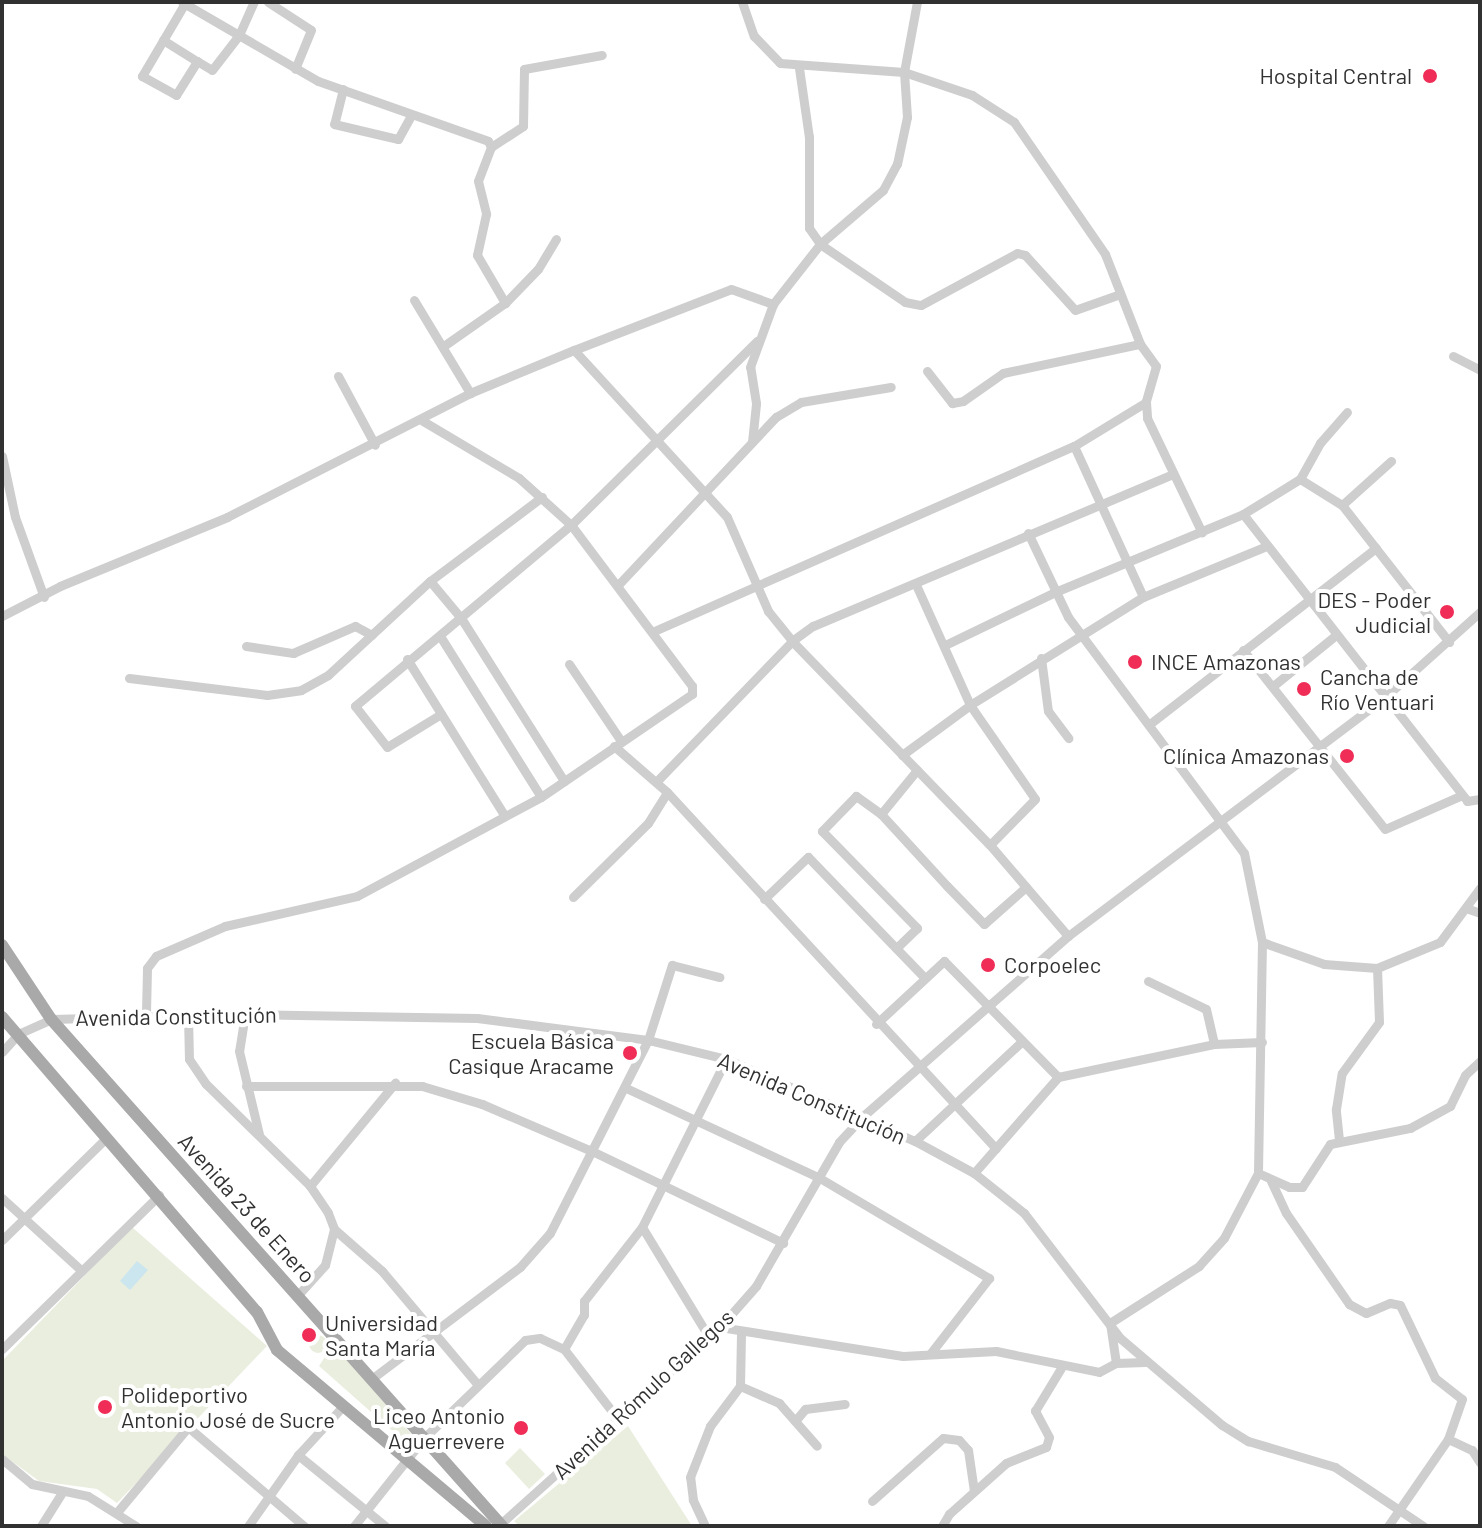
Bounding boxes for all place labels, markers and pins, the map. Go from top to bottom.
place label: Hospital Central [1259,63,1412,89]
marker: Hospital Central [1419,65,1441,87]
place label: DES - Poder Judicial [1317,586,1431,638]
marker: DES - Poder Judicial [1438,603,1456,621]
place label: INCE Amazonas [1151,649,1301,675]
marker: INCE Amazonas [1126,653,1144,671]
place label: Cancha de Río Ventuari [1320,663,1435,714]
marker: Cancha de Río Ventuari [1295,680,1313,698]
place label: Clínica Amazonas [1163,743,1329,769]
marker: Clínica Amazonas [1336,745,1358,767]
place label: Corpoelec [1004,952,1101,978]
marker: Corpoelec [979,956,997,974]
place label: Escuela Básica Casique Aracame [448,1027,614,1078]
marker: Escuela Básica Casique Aracame [621,1044,639,1062]
place label: Universidad Santa María [325,1309,438,1360]
marker: Universidad Santa María [300,1326,318,1344]
place label: Polideportivo Antonio José de Sucre [121,1381,335,1432]
marker: Polideportivo Antonio José de Sucre [96,1398,114,1416]
place label: Liceo Antonio Aguerrevere [373,1402,505,1454]
marker: Liceo Antonio Aguerrevere [512,1419,530,1437]

